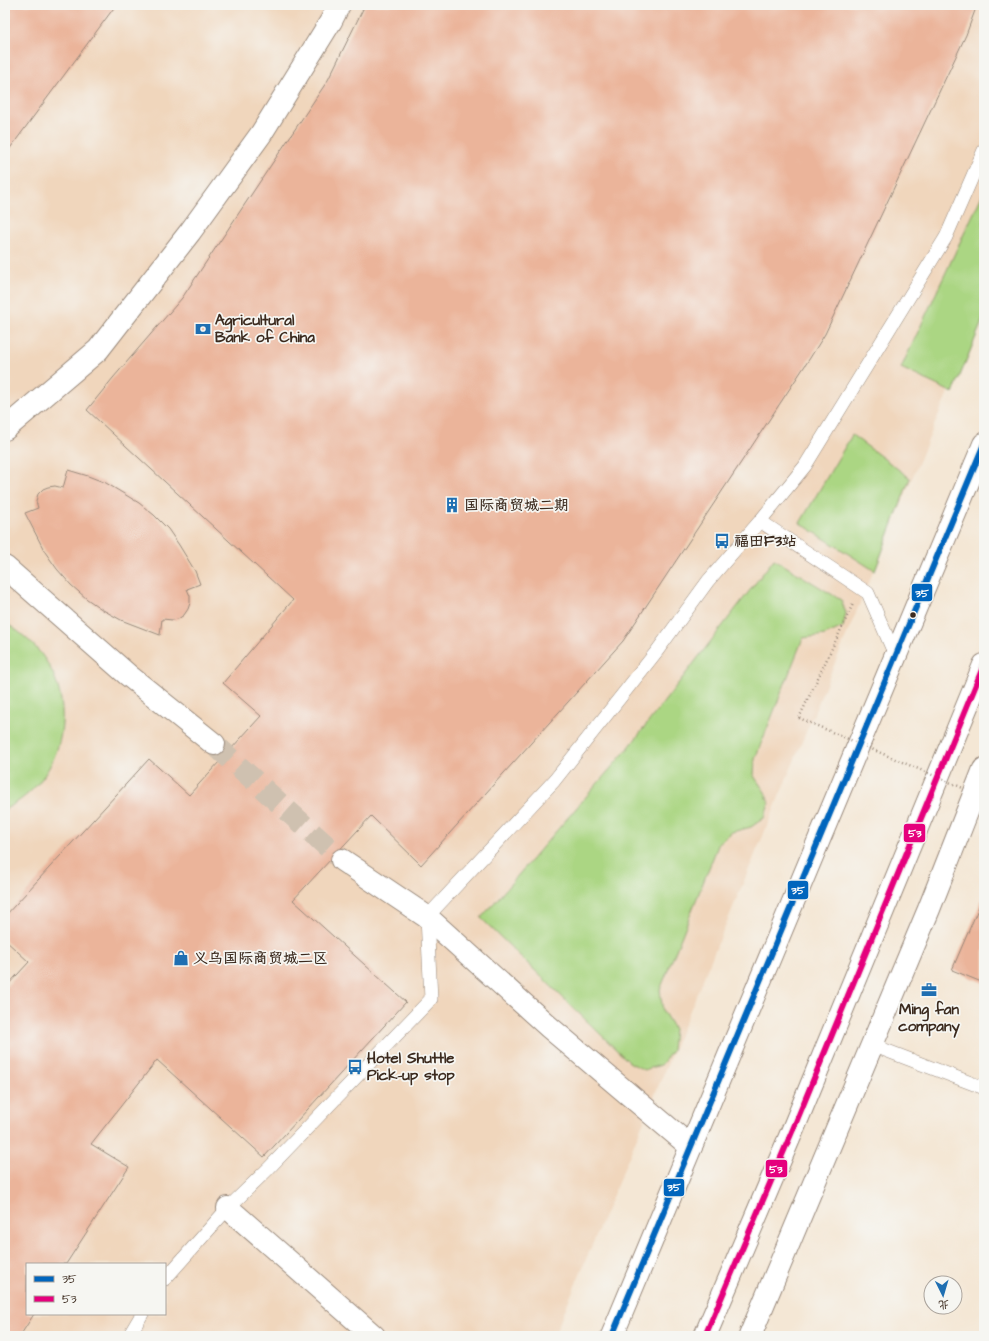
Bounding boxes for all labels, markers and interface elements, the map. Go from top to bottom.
place label: Agricultural Bank of China [215,310,315,348]
bank icon: Agricultural Bank of China [194,320,212,338]
place label: 国际商贸城二期 [464,495,569,516]
building icon: 国际商贸城二期 [443,496,461,514]
place label: 福田F3站 [734,531,797,552]
bus stop icon: 福田F3站 [713,532,731,550]
line badge: 35 [911,583,933,602]
text: 35 [914,586,929,601]
unlabelled marker [908,610,918,620]
line badge: 53 [903,823,926,843]
text: 53 [908,826,922,841]
line badge: 35 [787,880,809,900]
text: 35 [790,883,805,898]
place label: 义乌国际商贸城二区 [193,948,328,969]
shop icon: 义乌国际商贸城二区 [172,949,190,967]
office icon: Ming fan company [920,981,938,999]
place label: Ming fan company [898,999,960,1038]
place label: Hotel Shuttle Pick-up stop [367,1048,455,1086]
bus stop icon: Hotel Shuttle Pick-up stop [346,1058,364,1076]
line badge: 53 [765,1159,788,1178]
text: 53 [769,1162,783,1177]
line badge: 35 [663,1178,685,1197]
text: 35 [666,1180,681,1195]
legend [26,1263,166,1315]
text: 35 [62,1271,77,1288]
north arrow [923,1275,963,1315]
text: 53 [62,1291,77,1308]
text: 北 [938,1297,950,1312]

